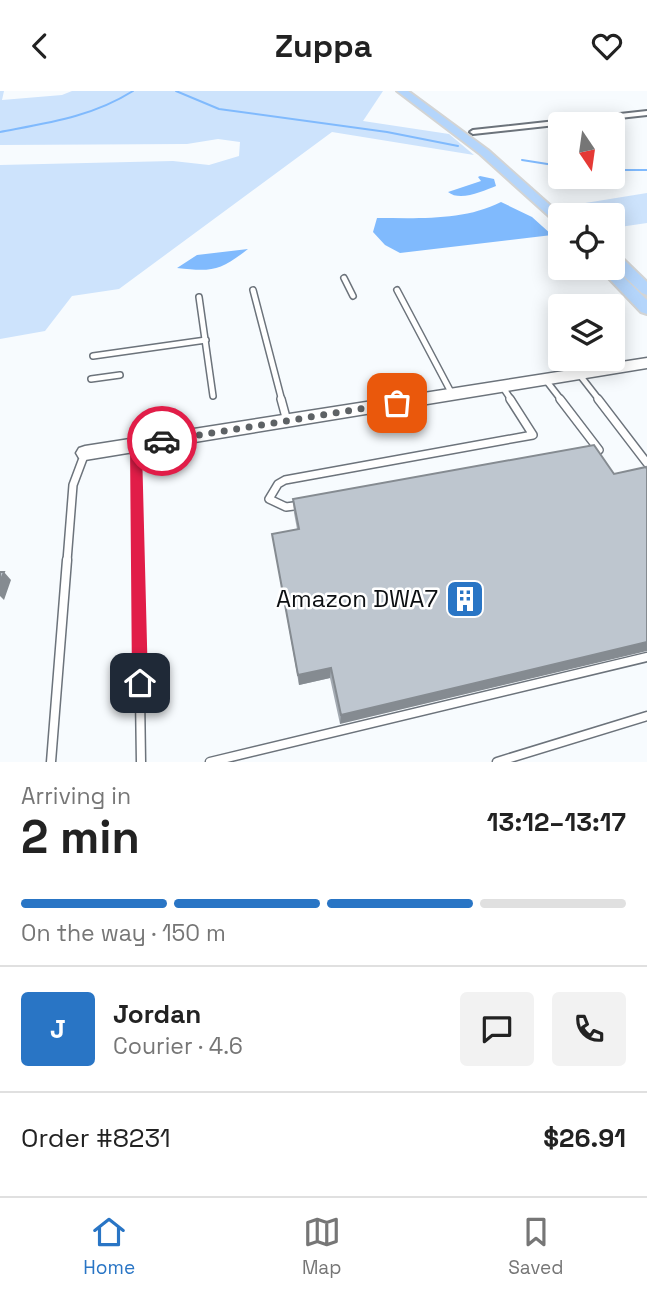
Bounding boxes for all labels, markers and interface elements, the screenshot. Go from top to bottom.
text: Zuppa [275,26,372,66]
icon: back [21,27,59,65]
icon: heart [588,27,626,65]
north arrow [548,112,625,189]
map controls [548,112,625,371]
button: locate [548,203,625,280]
button: layers [548,294,625,371]
pin [367,373,427,433]
icon: bag [378,384,416,422]
courier [127,406,197,476]
icon: car [143,422,181,460]
building icon: Amazon DWA7 [444,578,486,620]
place label: Amazon DWA7 [276,583,438,614]
pin [110,653,170,713]
icon: home [121,664,159,702]
text: Arriving in [21,781,131,811]
text: 13:12–13:17 [487,805,626,839]
text: 2 min [21,808,140,866]
text: On the way · 150 m [21,918,226,948]
button: chat [460,992,534,1066]
button: phone [552,992,626,1066]
text: Jordan [113,997,201,1031]
text: J [50,1012,66,1046]
text: Courier · 4.6 [113,1031,243,1061]
text: Order #8231 [21,1121,171,1155]
text: $26.91 [543,1121,626,1155]
tab: Home [83,1213,135,1280]
tab: Map [302,1213,341,1280]
tab: Saved [508,1213,564,1280]

